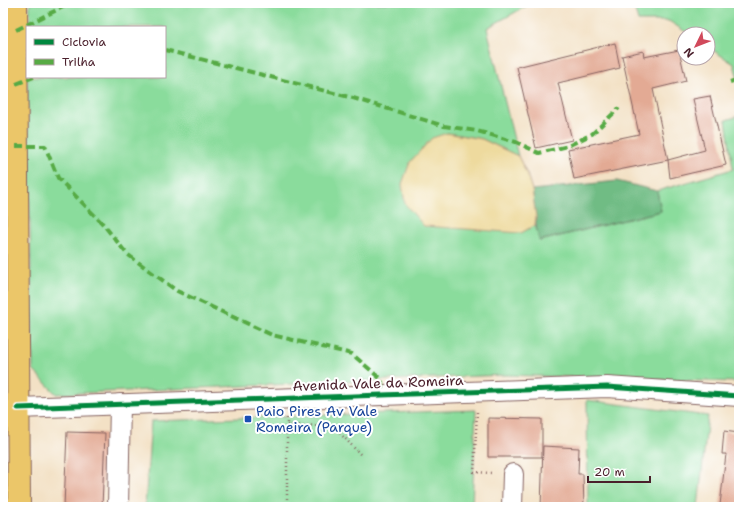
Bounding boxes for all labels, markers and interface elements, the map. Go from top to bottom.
legend [26,26,166,78]
north arrow [676,26,716,66]
text: Ciclovia [62,34,106,50]
text: N [680,44,698,61]
text: Trilha [62,54,96,70]
street label: Avenida Vale da Romeira [292,371,464,395]
place label: Paio Pires Av Vale Romeira (Parque) [256,402,377,436]
marker: Paio Pires Av Vale Romeira (Parque) [243,414,253,424]
scale bar [588,458,650,484]
text: 20 m [594,464,625,480]

